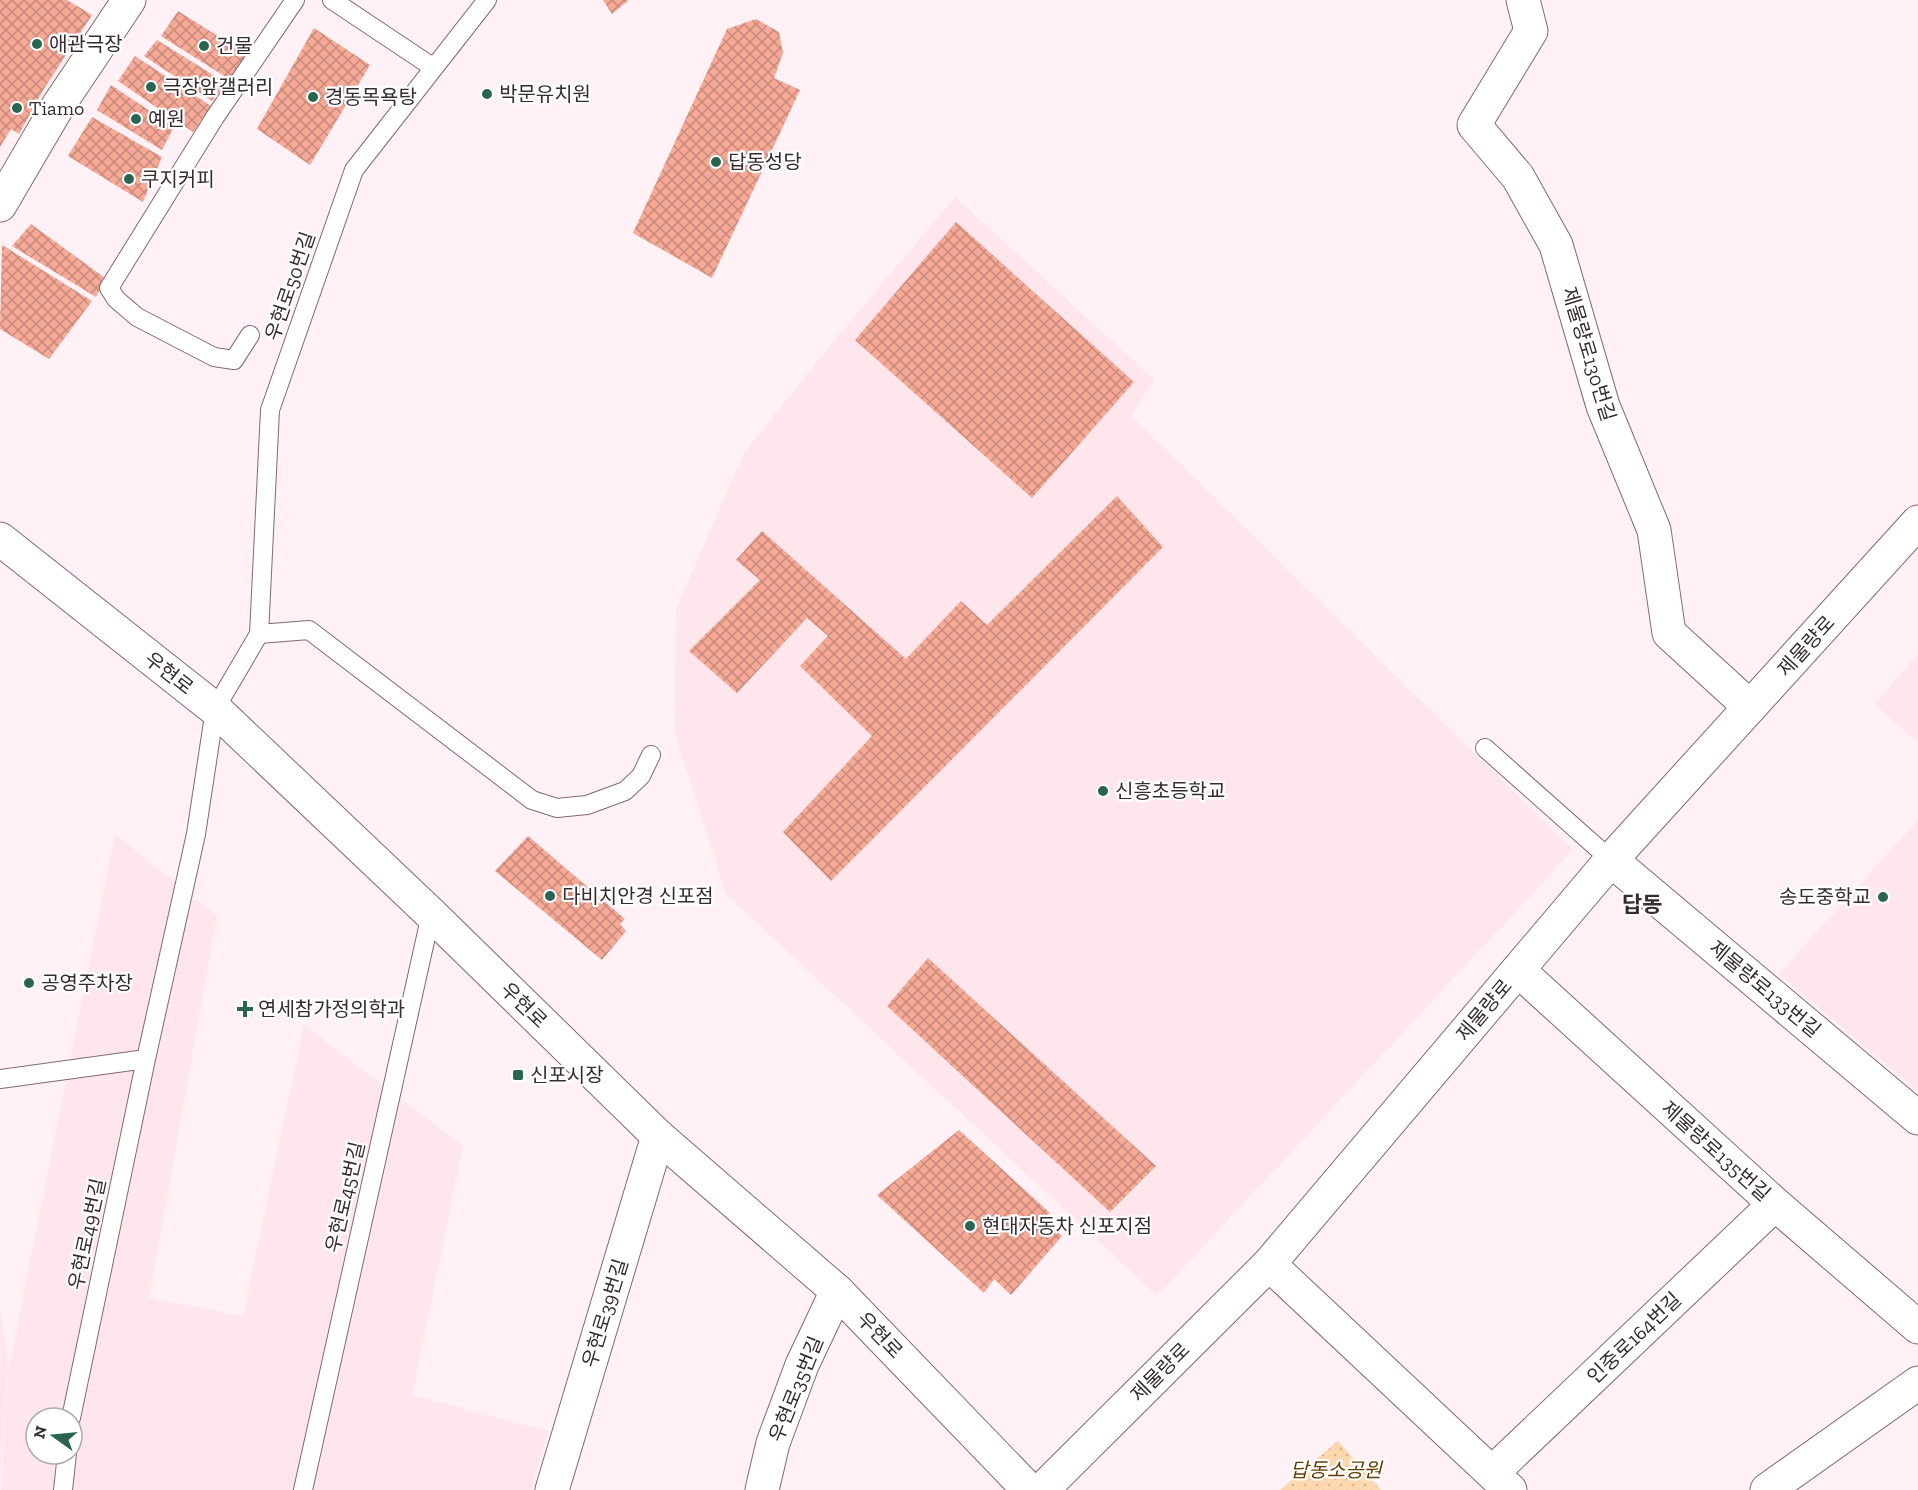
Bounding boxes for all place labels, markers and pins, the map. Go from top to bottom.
place label: 애관극장 [49,32,123,56]
place label: 건물 [216,34,253,58]
marker: 애관극장 [30,37,44,51]
marker: 건물 [197,39,211,53]
place label: 극장앞갤러리 [163,75,273,99]
marker: 극장앞갤러리 [144,80,158,94]
place label: 박문유치원 [499,82,591,106]
place label: 경동목욕탕 [325,85,417,109]
marker: 박문유치원 [480,87,494,101]
marker: 경동목욕탕 [306,90,320,104]
place label: Tiamo [29,96,84,120]
marker: Tiamo [10,101,24,115]
place label: 예원 [148,107,185,131]
marker: 예원 [129,112,143,126]
place label: 답동성당 [728,150,802,174]
marker: 답동성당 [709,155,723,169]
place label: 쿠지커피 [141,167,215,191]
marker: 쿠지커피 [122,172,136,186]
place label: 신흥초등학교 [1115,779,1225,803]
marker: 신흥초등학교 [1096,784,1110,798]
place label: 다비치안경 신포점 [562,884,714,908]
place label: 송도중학교 [1779,885,1871,909]
marker: 다비치안경 신포점 [543,889,557,903]
marker: 송도중학교 [1876,890,1890,904]
place label: 공영주차장 [41,971,133,995]
marker: 공영주차장 [22,976,36,990]
place label: 연세참가정의학과 [258,997,405,1021]
marker: 연세참가정의학과 [236,1000,254,1018]
place label: 신포시장 [530,1063,604,1087]
marker: 신포시장 [511,1068,525,1082]
place label: 현대자동차 신포지점 [982,1214,1152,1238]
marker: 현대자동차 신포지점 [963,1219,977,1233]

